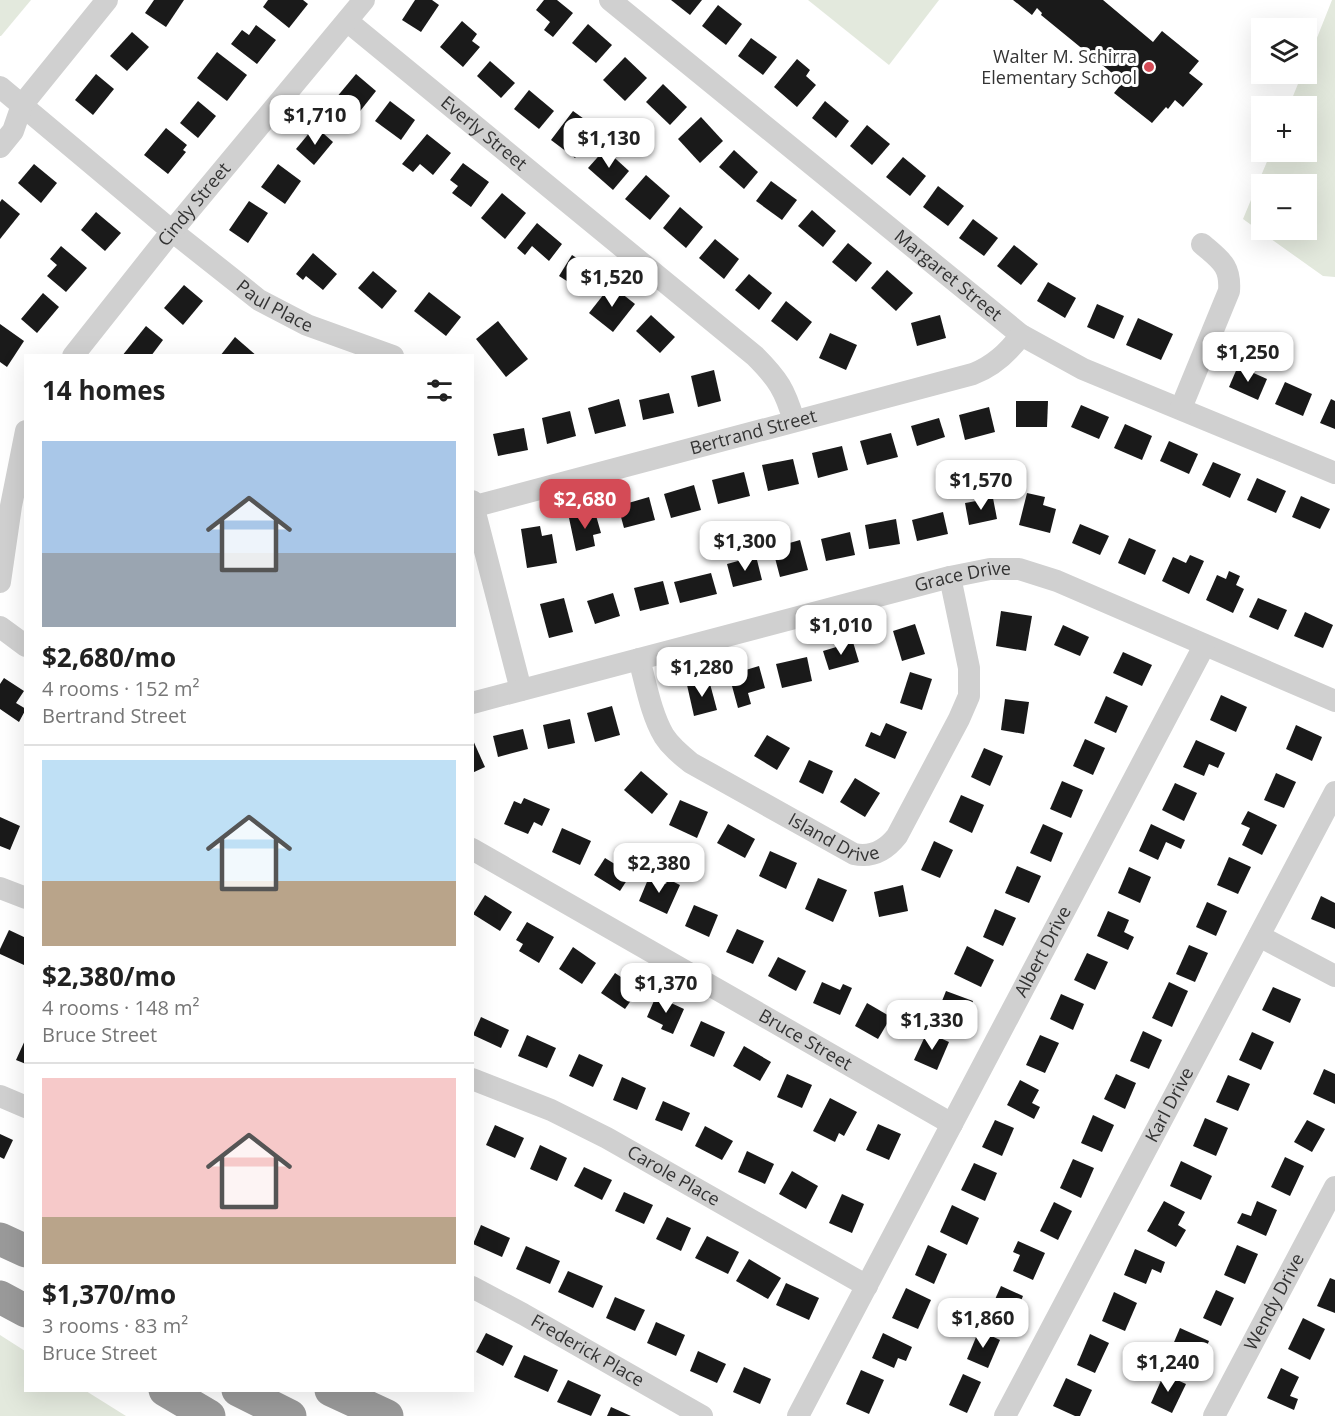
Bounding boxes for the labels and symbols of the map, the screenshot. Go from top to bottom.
place label: Walter M. Schirra Elementary School [981,44,1137,89]
marker: Walter M. Schirra Elementary School [1142,60,1156,74]
street label: Everly Street [436,90,533,175]
pin: $1,710 [266,95,364,146]
pin: $1,130 [560,118,658,169]
street label: Cindy Street [152,157,235,251]
street label: Margaret Street [890,224,1007,326]
pin: $1,520 [563,257,661,308]
street label: Paul Place [232,274,316,337]
pin: $1,250 [1199,332,1297,383]
street label: Bertrand Street [687,403,819,460]
pin: $1,570 [932,460,1030,511]
pin: $2,680 [536,479,634,530]
pin: $1,300 [696,521,794,572]
street label: Grace Drive [912,556,1011,597]
pin: $1,010 [792,605,890,656]
pin: $1,280 [653,647,751,698]
street label: Island Drive [784,807,882,866]
pin: $2,380 [610,843,708,894]
street label: Albert Drive [1008,901,1076,1001]
pin: $1,370 [617,963,715,1014]
pin: $1,330 [883,1000,981,1051]
street label: Bruce Street [755,1003,857,1075]
street label: Karl Drive [1139,1063,1198,1146]
street label: Carole Place [623,1139,725,1211]
street label: Wendy Drive [1238,1249,1309,1354]
pin: $1,860 [934,1298,1032,1349]
street label: Frederick Place [527,1308,649,1392]
pin: $1,240 [1119,1342,1217,1393]

